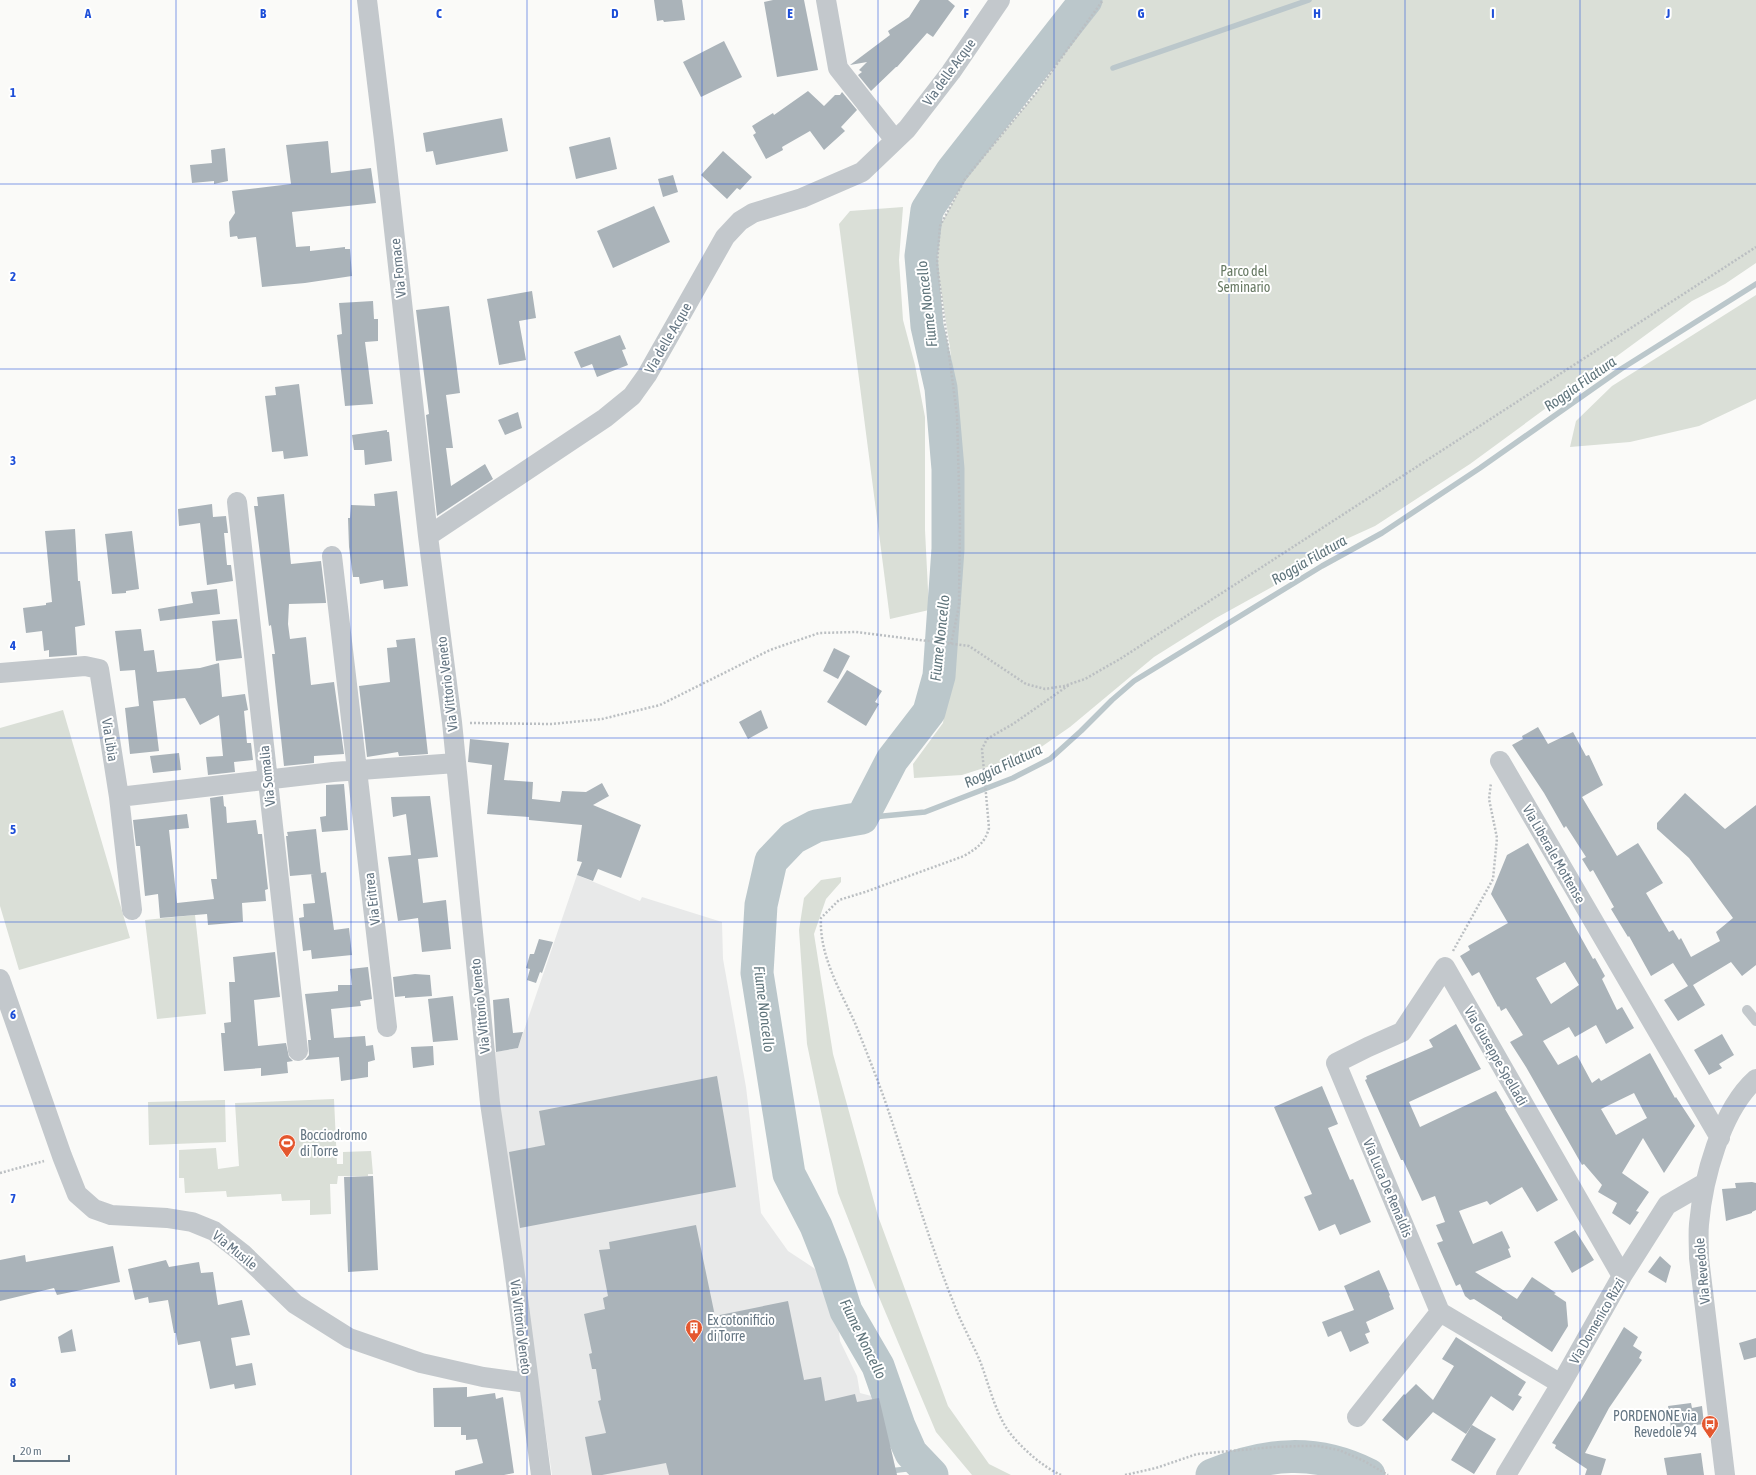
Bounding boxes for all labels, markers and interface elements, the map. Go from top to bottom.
text: A [84,6,92,21]
text: B [260,6,267,21]
text: C [436,6,442,21]
text: D [611,6,619,21]
text: E [787,6,793,21]
text: F [963,6,969,21]
text: G [1138,6,1145,21]
text: H [1313,6,1321,21]
text: I [1491,6,1495,21]
text: J [1665,6,1670,21]
street label: Via delle Acque [919,35,979,109]
text: 1 [10,85,16,100]
street label: Via Fornace [387,238,409,298]
water label: Fiume Noncello [913,260,940,348]
park label: Parco del Seminario [1218,263,1270,295]
text: 2 [10,269,16,284]
street label: Via delle Acque [641,300,695,376]
water label: Roggia Filatura [1541,353,1619,415]
text: 3 [10,453,16,468]
water label: Roggia Filatura [1268,531,1349,588]
water label: Fiume Noncello [927,594,952,682]
street label: Via Vittorio Veneto [433,636,461,732]
text: 4 [9,638,16,653]
street label: Via Libia [99,717,121,763]
water label: Roggia Filatura [961,740,1044,791]
street label: Via Somalia [256,745,278,807]
street label: Via Liberale Mottense [1519,802,1589,906]
text: 5 [10,822,16,837]
street label: Via Eritrea [361,872,383,926]
street label: Via Vittorio Veneto [467,958,493,1054]
water label: Fiume Noncello [751,965,778,1053]
street label: Via Giuseppe Spelladi [1461,1004,1531,1108]
text: 6 [10,1007,16,1022]
place label: Bocciodromo di Torre [300,1127,367,1159]
sports icon: Bocciodromo di Torre [277,1133,297,1158]
street label: Via Luca De Renaldis [1360,1136,1416,1240]
text: 7 [10,1191,16,1206]
street label: Via Musile [209,1227,261,1273]
street label: Via Revedole [1691,1237,1713,1305]
street label: Via Domenico Rizzi [1566,1275,1628,1367]
street label: Via Vittorio Veneto [507,1279,535,1375]
water label: Fiume Noncello [837,1296,890,1381]
place label: Ex cotonificio di Torre [707,1312,775,1344]
building icon: Ex cotonificio di Torre [684,1318,704,1343]
text: 8 [10,1375,16,1390]
place label: PORDENONE via Revedole 94 [1613,1408,1697,1440]
bus stop icon: PORDENONE via Revedole 94 [1700,1414,1720,1439]
scale bar [14,1437,69,1463]
text: 20 m [20,1444,42,1458]

